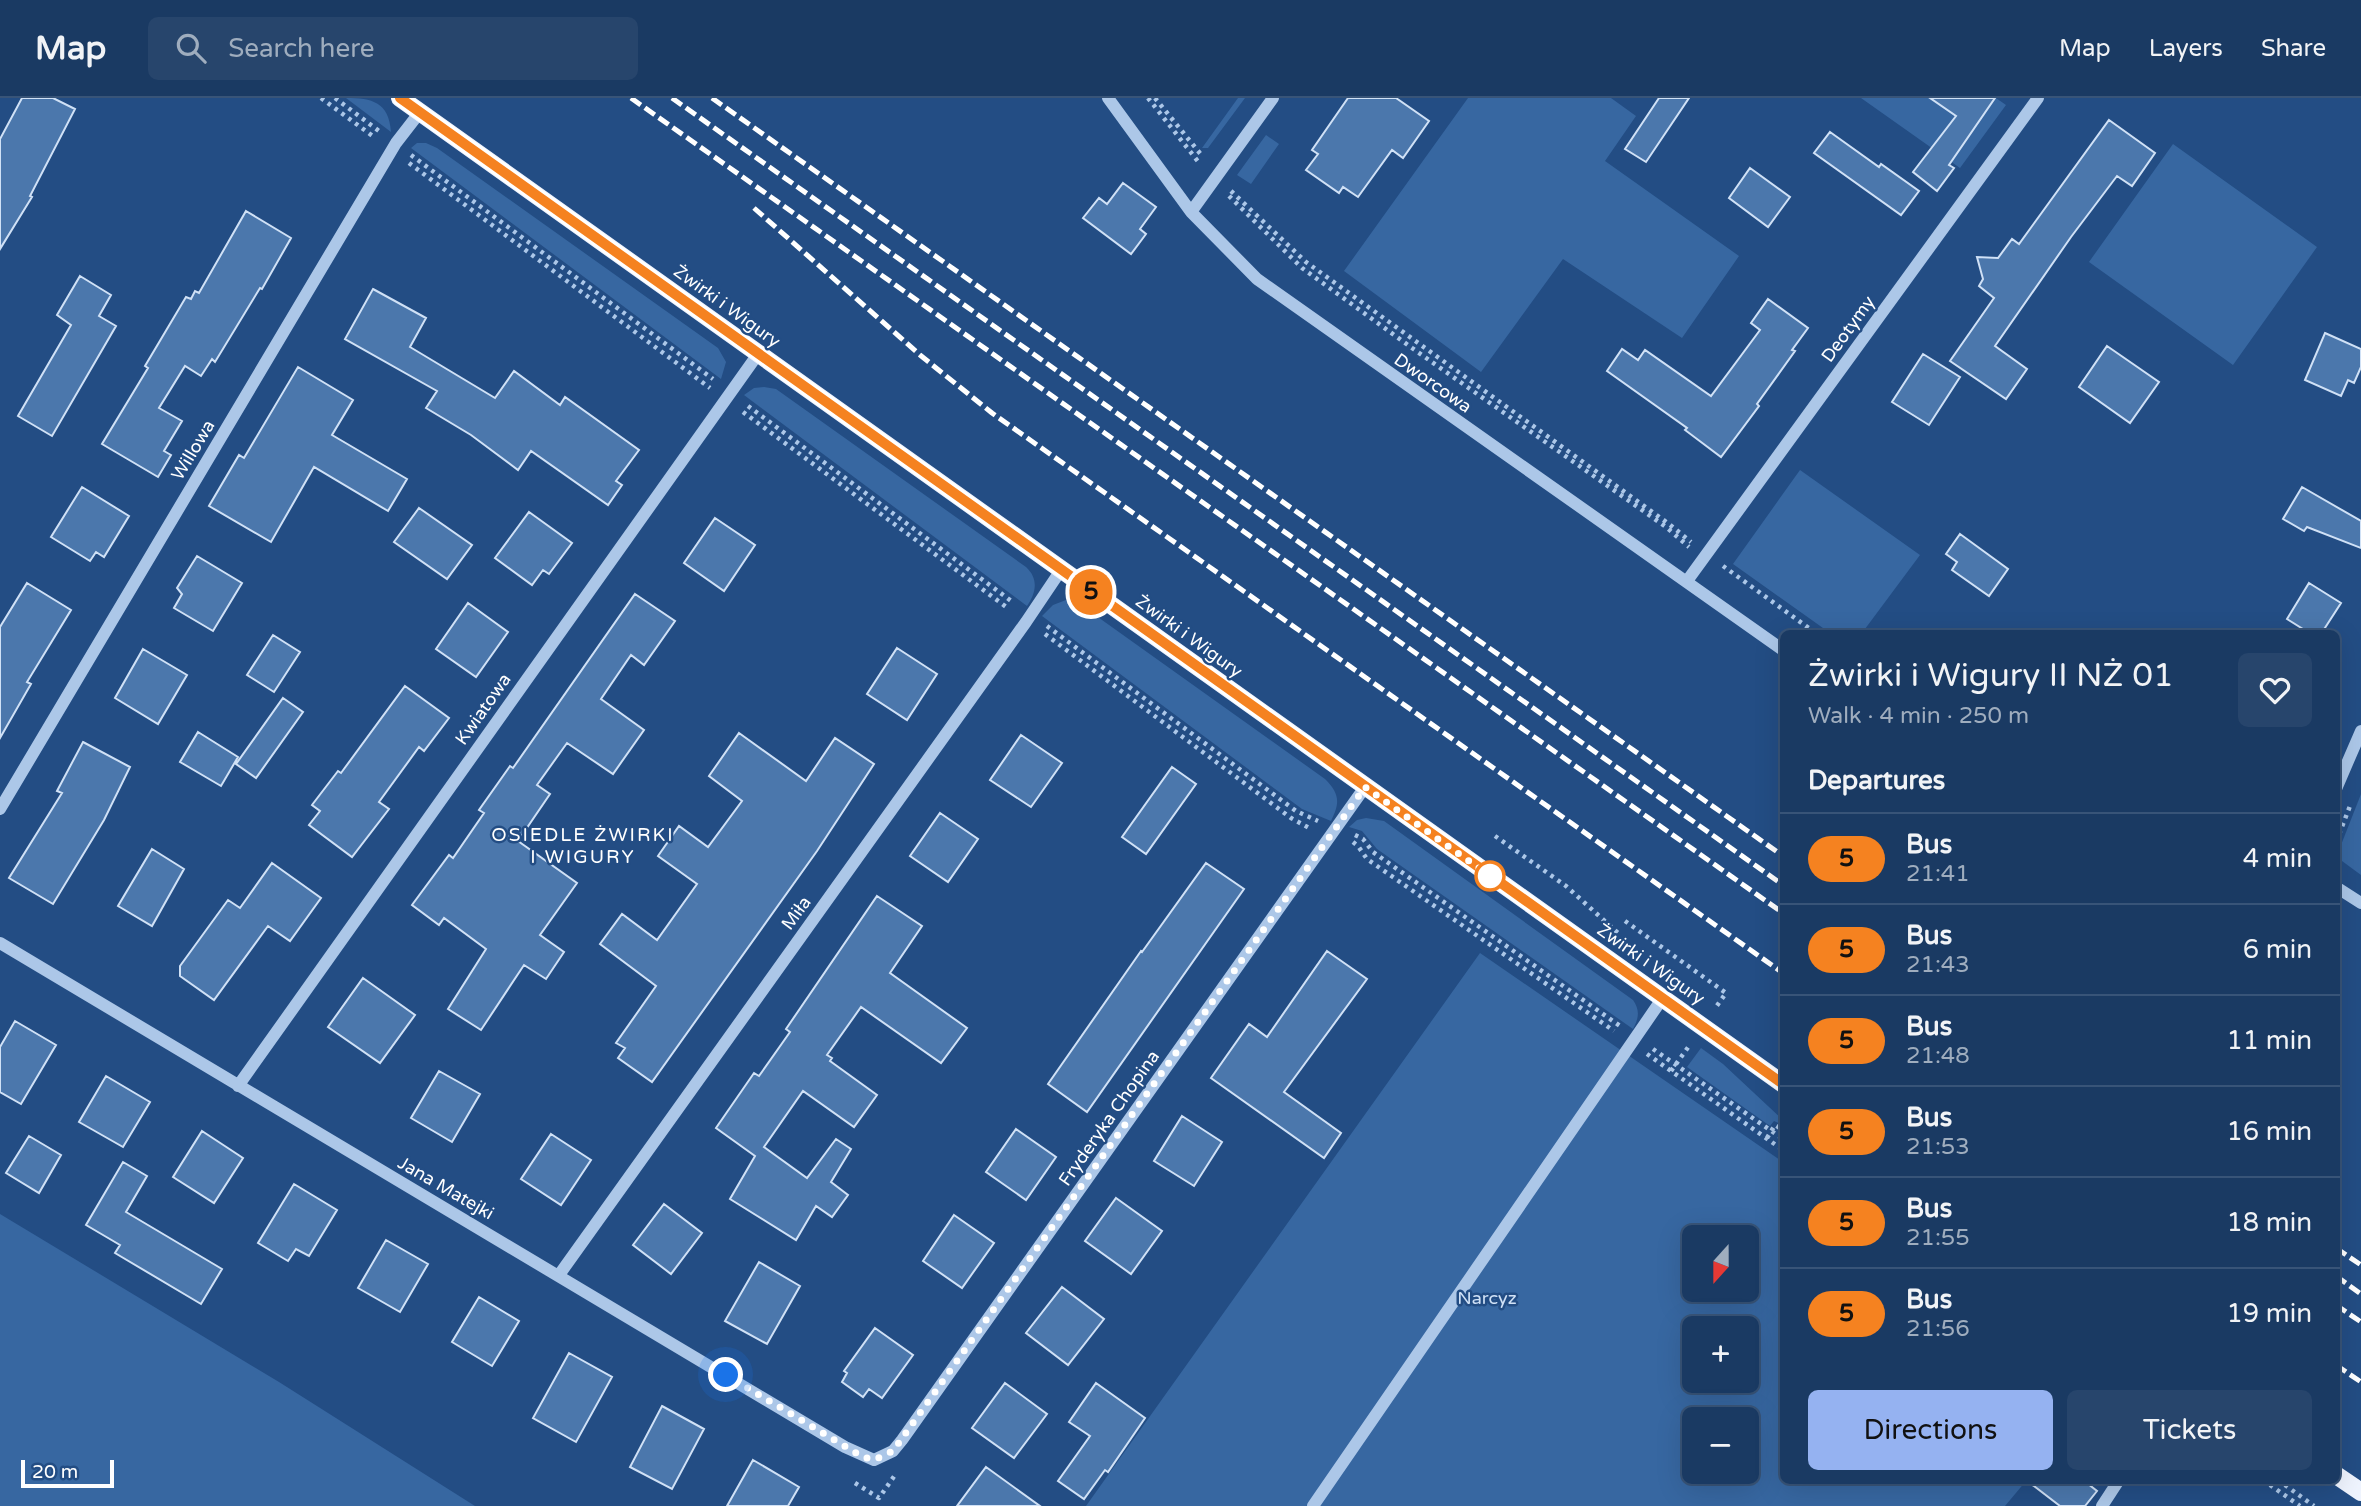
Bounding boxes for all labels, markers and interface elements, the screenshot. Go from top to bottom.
search box [148,17,638,80]
text: Map [35,29,106,68]
icon: search [172,29,210,67]
text: Search here [228,33,374,64]
text: Map [2059,34,2111,63]
text: Layers [2149,34,2223,63]
text: Share [2261,34,2326,63]
street label: Żwirki i Wigury [669,260,785,352]
street label: Deotymy [1817,291,1880,366]
street label: Dworcowa [1390,348,1476,418]
street label: Willowa [166,416,220,484]
line badge: 5 [1068,569,1114,615]
text: 5 [1083,577,1099,606]
street label: Żwirki i Wigury [1131,590,1247,682]
button: heart [2238,653,2312,727]
text: Żwirki i Wigury II NŻ 01 [1808,656,2174,695]
street label: Kwiatowa [450,669,516,749]
text: Walk · 4 min · 250 m [1808,702,2029,730]
text: Departures [1808,765,1945,796]
district label: OSIEDLE ŻWIRKI I WIGURY [491,824,675,868]
text: Bus [1906,829,1952,860]
text: 4 min [2243,843,2312,874]
text: 5 [1839,844,1854,873]
text: 21:41 [1906,860,1970,888]
unlabelled marker [1475,861,1505,891]
street label: Miła [776,892,816,934]
street label: Żwirki i Wigury [1593,919,1709,1010]
text: Bus [1906,920,1952,951]
text: 6 min [2243,934,2312,965]
text: 5 [1839,935,1854,964]
text: 21:43 [1906,951,1970,979]
text: Bus [1906,1011,1952,1042]
text: 11 min [2226,1025,2312,1056]
text: 5 [1839,1026,1854,1055]
text: 21:48 [1906,1042,1970,1070]
street label: Fryderyka Chopina [1054,1046,1164,1190]
text: Bus [1906,1102,1952,1133]
text: 16 min [2226,1116,2312,1147]
text: 5 [1839,1117,1854,1146]
text: 21:53 [1906,1133,1970,1161]
street label: Jana Matejki [394,1152,498,1224]
text: Bus [1906,1193,1952,1224]
text: 18 min [2226,1207,2312,1238]
text: 5 [1839,1208,1854,1237]
text: 21:55 [1906,1224,1970,1252]
north arrow [1682,1225,1759,1302]
map controls [1682,1225,1759,1484]
text: Bus [1906,1284,1952,1315]
park label: Narcyz [1457,1287,1517,1309]
text: 19 min [2226,1298,2312,1329]
text: 5 [1839,1299,1854,1328]
text: 21:56 [1906,1315,1970,1343]
button: + [1682,1316,1759,1393]
your location [708,1357,743,1392]
button: Directions [1808,1390,2053,1470]
button: Tickets [2067,1390,2312,1470]
button: − [1682,1407,1759,1484]
scale bar [21,1457,114,1489]
text: 20 m [32,1461,78,1483]

